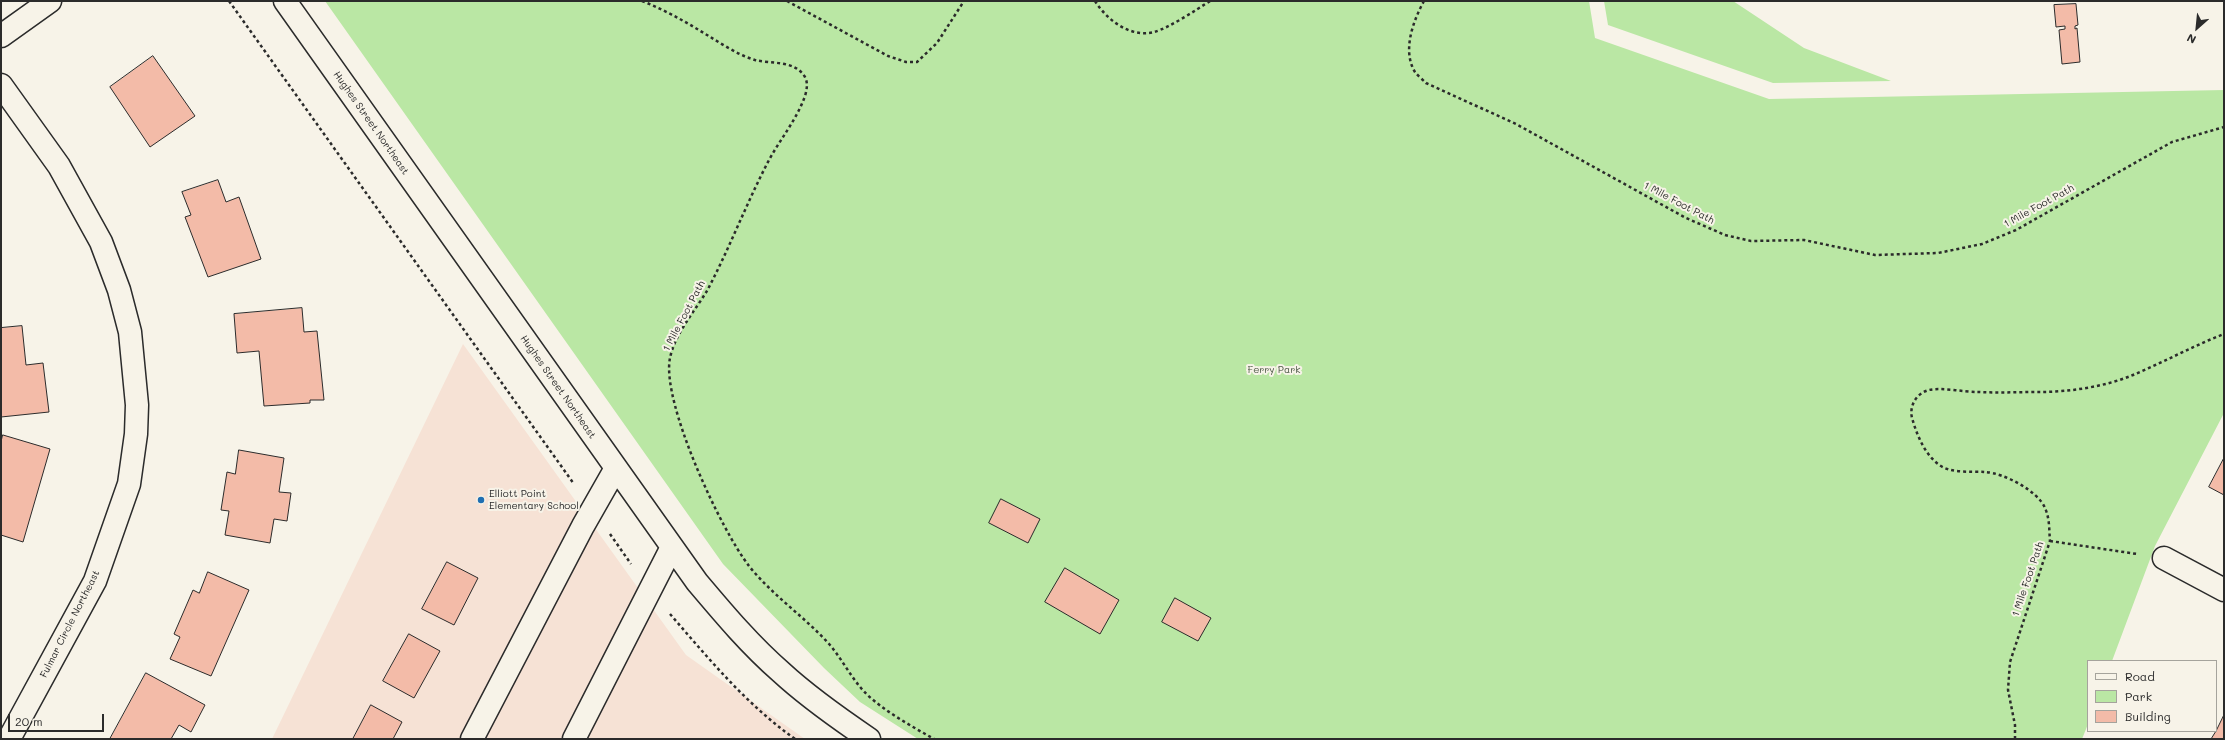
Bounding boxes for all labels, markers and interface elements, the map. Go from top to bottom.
north arrow [2177,8,2217,48]
text: N [2184,31,2198,48]
street label: Hughes Street Northeast [331,69,411,177]
street label: 1 Mile Foot Path [1642,179,1716,227]
street label: 1 Mile Foot Path [2002,182,2076,230]
street label: 1 Mile Foot Path [660,279,708,353]
street label: Hughes Street Northeast [518,333,598,441]
park label: Ferry Park [1248,364,1300,376]
place label: Elliott Point Elementary School [489,488,579,512]
marker: Elliott Point Elementary School [476,495,486,505]
street label: 1 Mile Foot Path [2010,540,2046,618]
street label: Fulmar Circle Northeast [38,568,102,680]
legend [2087,660,2217,732]
text: Road [2125,668,2155,684]
text: Park [2125,688,2152,704]
scale bar [10,706,106,732]
text: Building [2125,708,2171,724]
text: 20 m [15,713,43,729]

